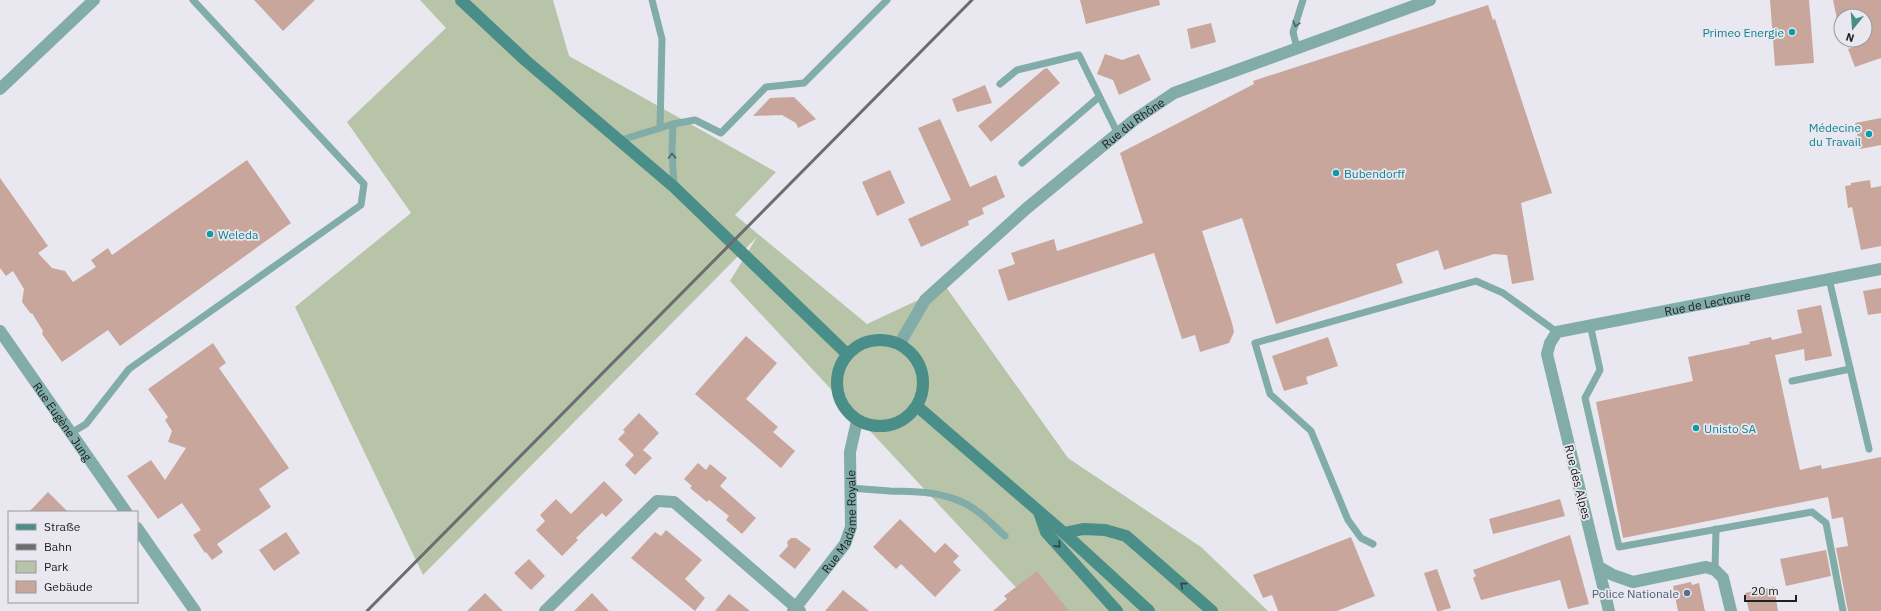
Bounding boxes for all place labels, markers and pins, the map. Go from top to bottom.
place label: Primeo Energie [1702,25,1784,40]
marker: Primeo Energie [1787,27,1797,37]
place label: Médecine du Travail [1809,120,1861,149]
marker: Médecine du Travail [1864,129,1874,139]
place label: Bubendorff [1344,166,1405,181]
marker: Bubendorff [1331,168,1341,178]
place label: Weleda [218,227,259,242]
marker: Weleda [205,229,215,239]
place label: Unisto SA [1704,421,1756,436]
marker: Unisto SA [1691,423,1701,433]
place label: Police Nationale [1592,586,1679,601]
marker: Police Nationale [1682,588,1692,598]

